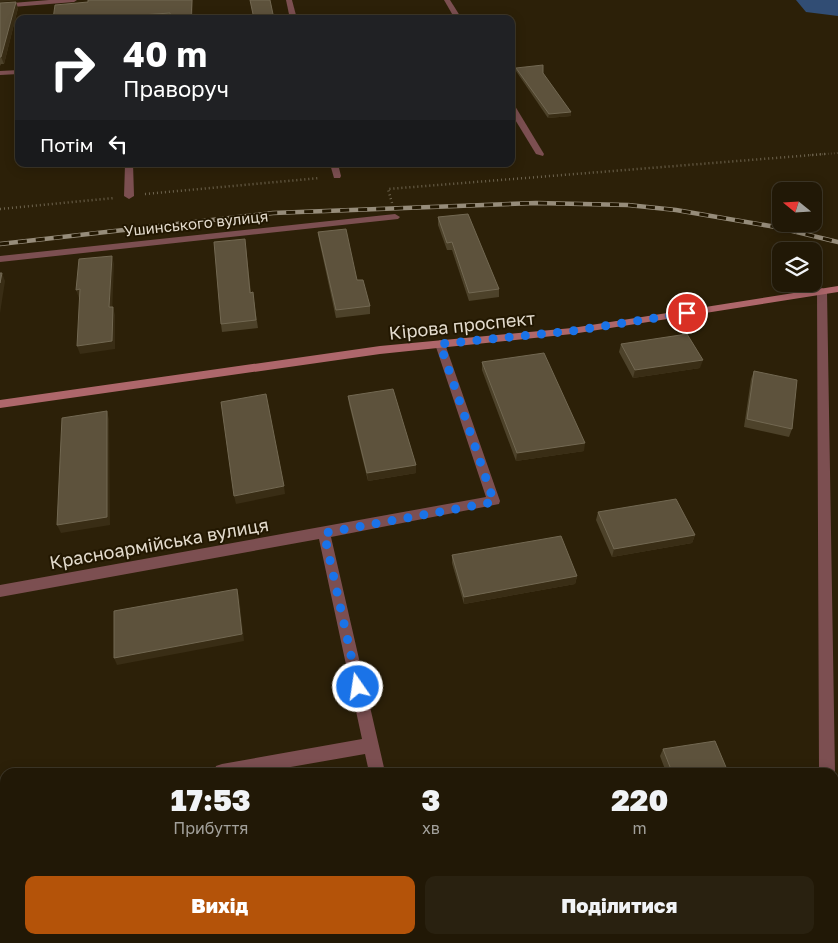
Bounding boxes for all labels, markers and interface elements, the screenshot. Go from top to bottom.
text: 40 m [123,33,207,75]
icon: right [40,35,105,100]
text: Праворуч [123,75,229,102]
icon: left [104,130,132,158]
text: Потім [40,133,94,156]
north arrow [772,182,822,232]
map controls [772,182,822,292]
street label: Ушинського вулиця [123,206,269,240]
button: layers [772,242,822,292]
pin [666,292,708,334]
icon: arrive [673,299,701,327]
street label: Кірова проспект [388,306,536,344]
street label: Красноармійська вулиця [48,513,270,573]
position arrow [331,660,383,712]
text: 17:53 [171,782,251,818]
text: 3 [422,782,440,818]
text: 220 [611,782,668,818]
text: Прибуття [173,818,248,838]
text: хв [422,818,440,838]
text: m [633,818,647,838]
button: Вихід [25,876,415,934]
button: Поділитися [425,876,814,934]

